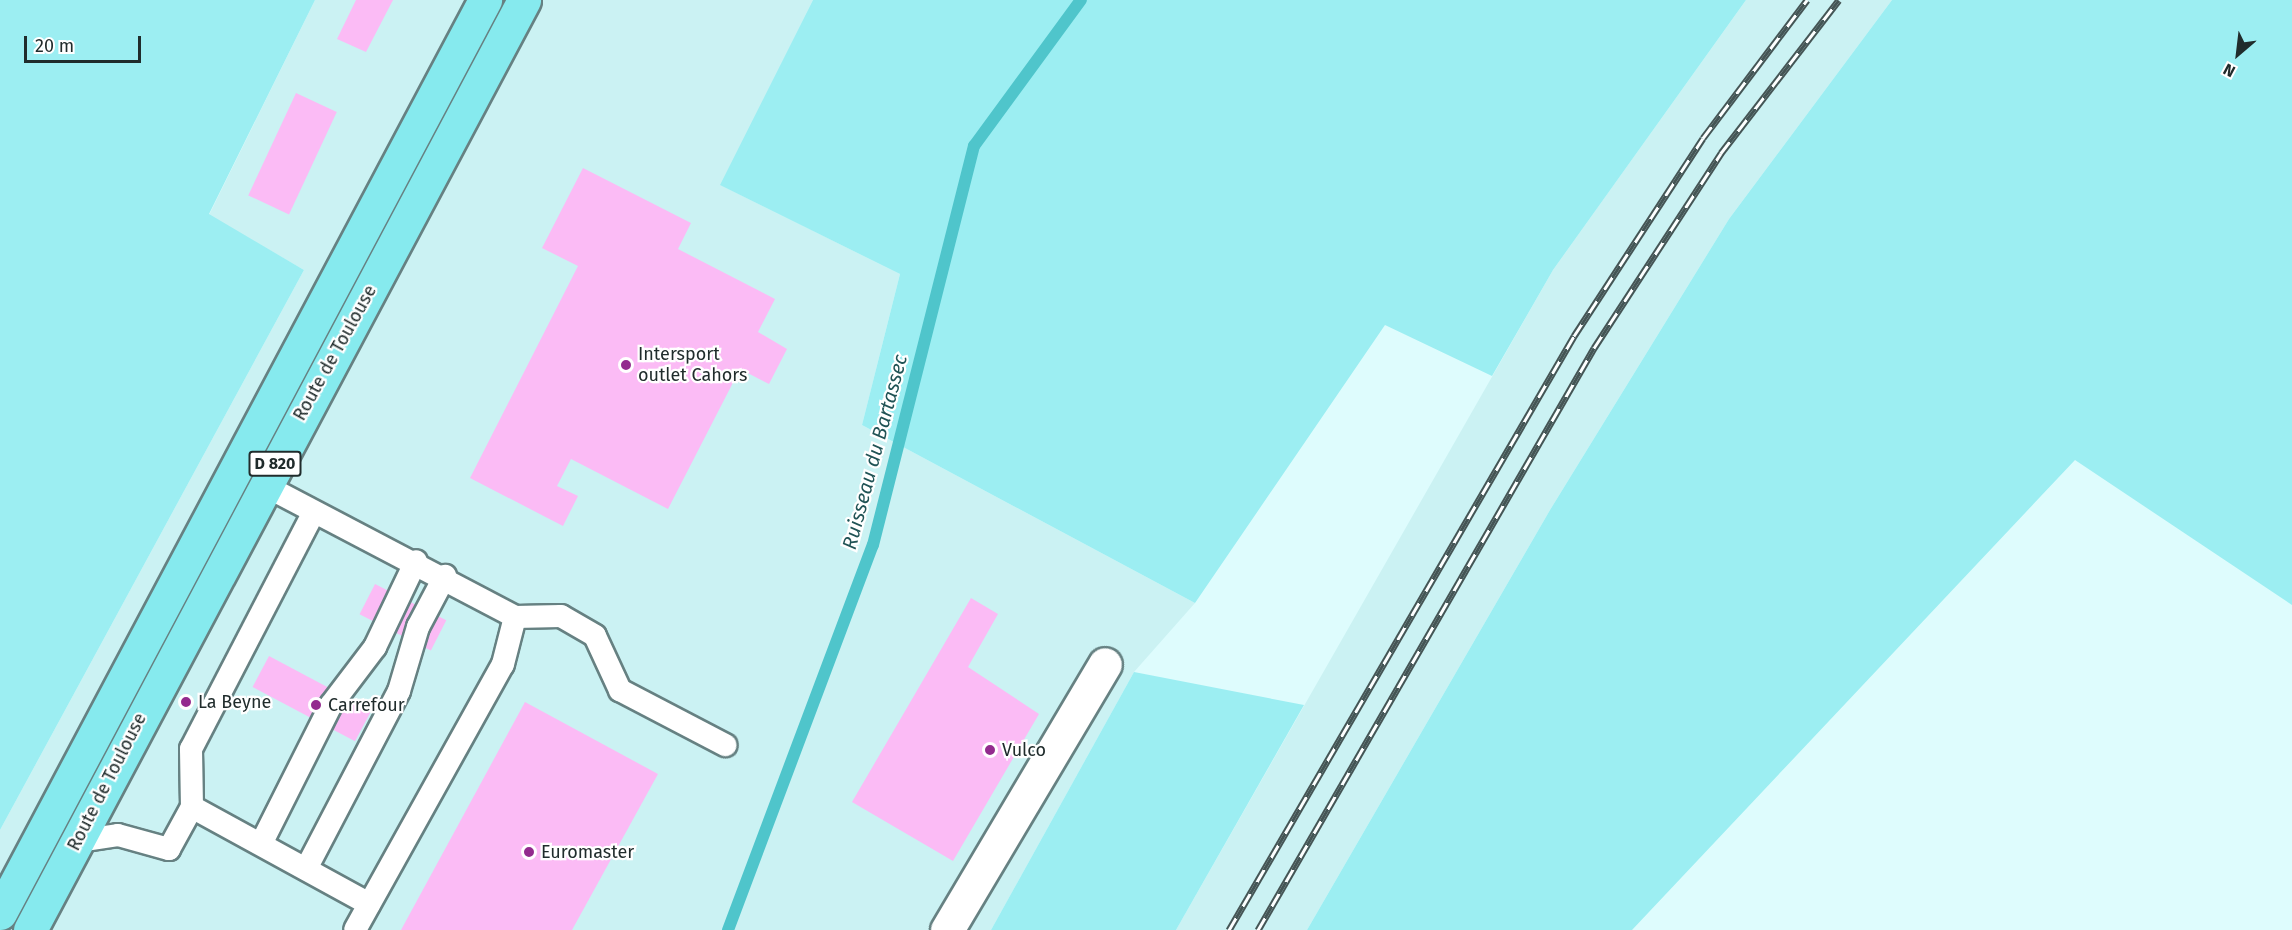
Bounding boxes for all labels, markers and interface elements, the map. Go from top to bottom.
scale bar [27,24,144,62]
north arrow [2208,24,2268,84]
text: 20 m [35,35,74,57]
text: N [2220,59,2238,81]
street label: Route de Toulouse [289,282,381,424]
place label: Intersport outlet Cahors [638,344,747,386]
water label: Ruisseau du Bartassec [837,352,913,552]
marker: Intersport outlet Cahors [619,358,633,372]
road number: D 820 [248,451,302,477]
place label: La Beyne [198,691,271,713]
place label: Carrefour [328,694,405,716]
marker: La Beyne [179,695,193,709]
marker: Carrefour [309,698,323,712]
street label: Route de Toulouse [63,710,151,854]
place label: Vulco [1002,739,1046,761]
marker: Vulco [983,743,997,757]
place label: Euromaster [541,841,634,863]
marker: Euromaster [522,845,536,859]

